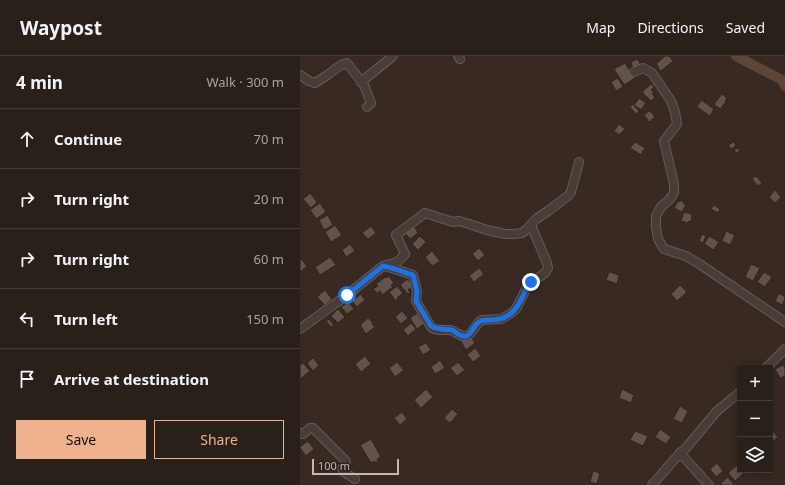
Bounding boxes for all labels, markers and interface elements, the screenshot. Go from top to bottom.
text: Waypost [20,15,102,41]
text: Map [586,18,615,37]
text: Directions [637,18,704,37]
text: Saved [726,18,765,37]
text: 4 min [16,71,63,94]
text: Walk · 300 m [206,73,284,91]
icon: ahead [16,128,38,150]
text: Continue [54,129,122,149]
text: 70 m [254,130,284,148]
icon: right [16,188,38,210]
text: Turn right [54,189,129,209]
text: 20 m [254,190,284,208]
icon: right [16,248,38,270]
text: Turn right [54,249,129,269]
text: 60 m [254,250,284,268]
route end [522,273,540,291]
route start [338,286,356,304]
icon: left [16,308,38,330]
text: Turn left [54,309,118,329]
text: 150 m [246,310,284,328]
map controls [737,365,773,473]
button: + [737,365,773,401]
icon: arrive [16,368,38,390]
text: Arrive at destination [54,369,209,389]
button: − [737,401,773,437]
button: Save [16,420,146,459]
button: Share [154,420,284,459]
button: layers [737,437,773,473]
scale bar [312,457,399,476]
text: 100 m [318,458,350,473]

